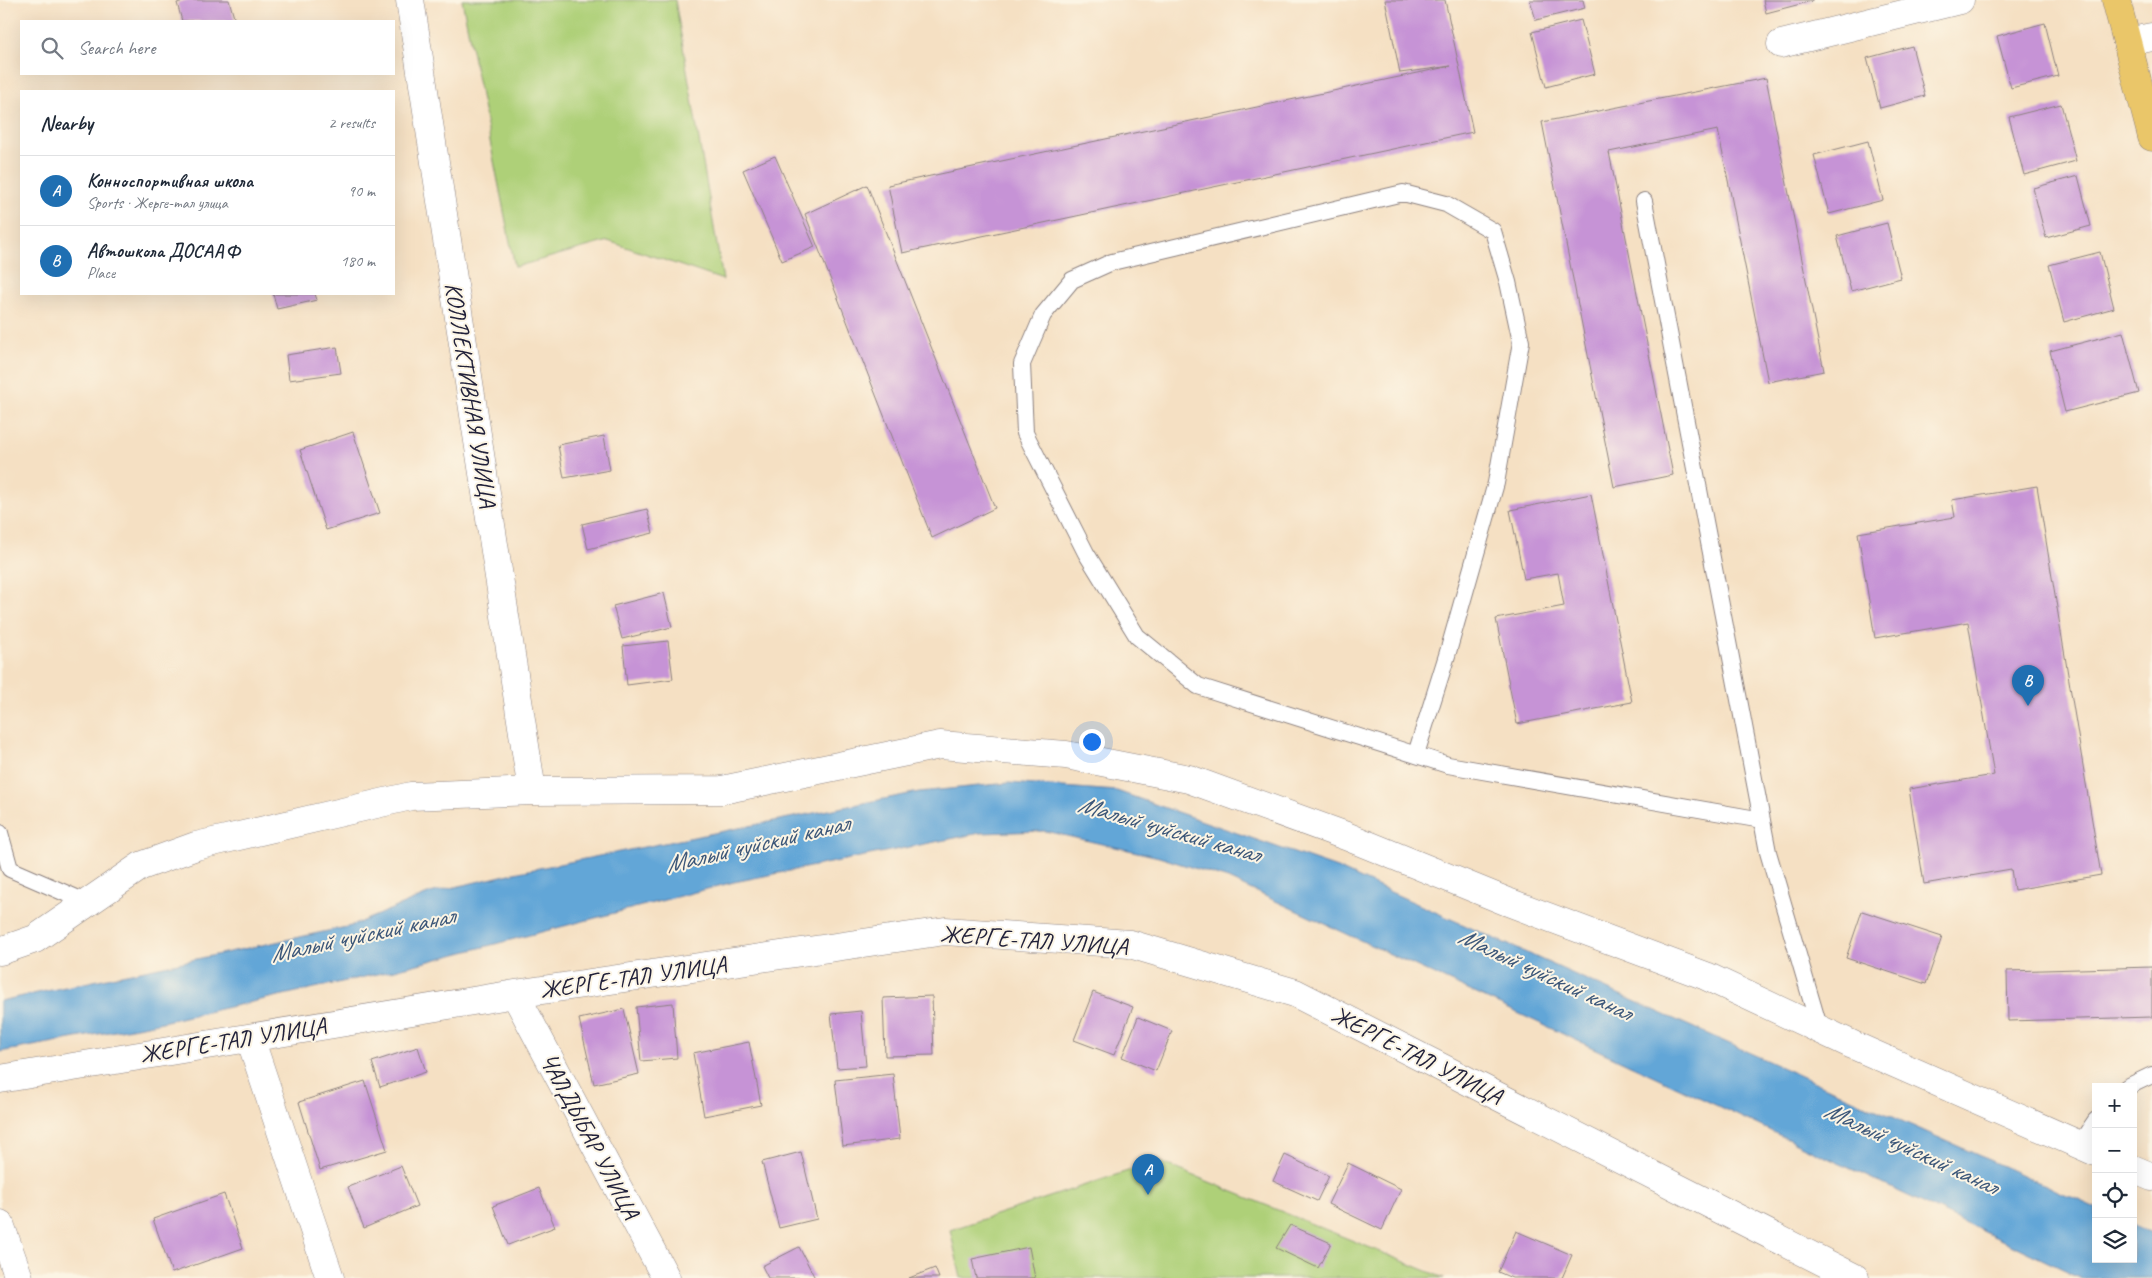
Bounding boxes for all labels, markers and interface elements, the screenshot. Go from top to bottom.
search box [20,20,395,75]
icon: search [38,34,66,62]
text: Search here [78,36,155,60]
text: Nearby [40,110,93,136]
text: 2 results [328,113,375,133]
text: Конноспортивная школа [87,169,253,193]
text: A [52,181,60,201]
text: 90 m [348,181,375,201]
text: Sports · Жерге-тал улица [87,193,228,213]
text: Автошкола ДОСААФ [87,239,240,263]
text: B [52,251,60,271]
text: 180 m [341,251,375,271]
text: Place [87,263,115,283]
street label: КОЛЛЕКТИВНАЯ УЛИЦА [438,280,504,511]
pin: B [2012,665,2044,706]
your location [1079,729,1105,755]
water label: Малый чуйский канал [1075,788,1267,871]
water label: Малый чуйский канал [662,806,856,881]
water label: Малый чуйский канал [267,899,461,970]
street label: ЖЕРГЕ-ТАЛ УЛИЦА [939,918,1130,962]
water label: Малый чуйский канал [1453,920,1640,1030]
street label: ЖЕРГЕ-ТАЛ УЛИЦА [538,949,729,1005]
street label: ЖЕРГЕ-ТАЛ УЛИЦА [1327,999,1508,1111]
street label: ЖЕРГЕ-ТАЛ УЛИЦА [138,1010,329,1070]
street label: ЧАЛДЫБАР УЛИЦА [534,1048,647,1225]
map controls [2092,1083,2137,1263]
button: + [2092,1083,2137,1128]
water label: Малый чуйский канал [1819,1094,2006,1204]
button: − [2092,1128,2137,1173]
pin: A [1132,1154,1164,1195]
button: locate [2092,1173,2137,1218]
button: layers [2092,1218,2137,1263]

